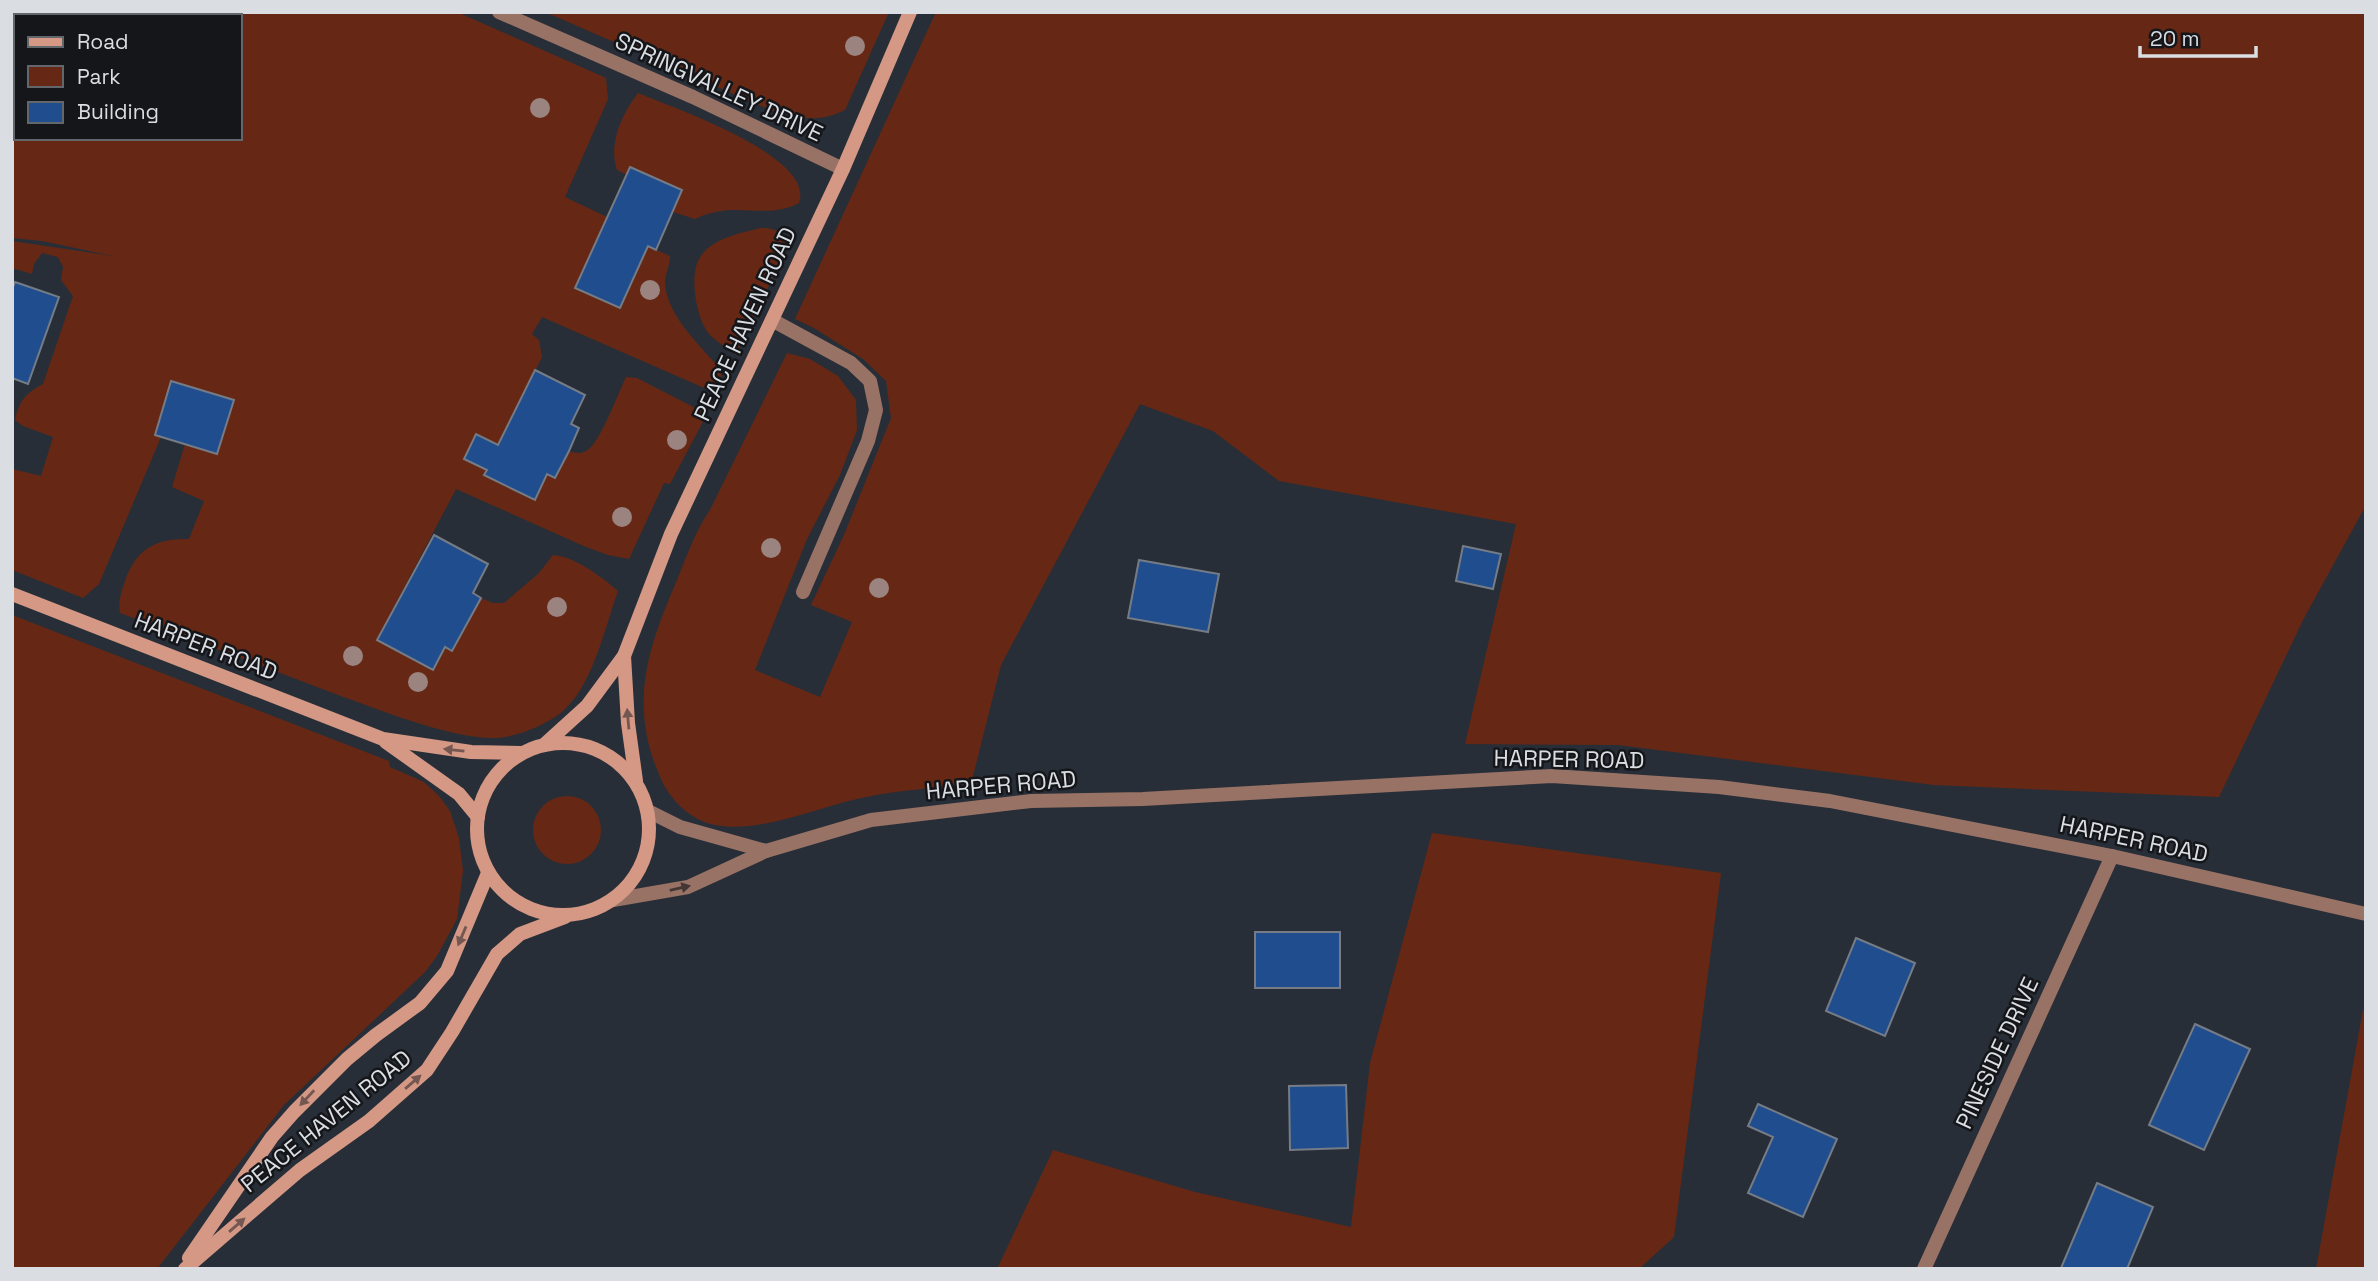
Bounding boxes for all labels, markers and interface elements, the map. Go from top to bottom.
legend [14,14,242,140]
scale bar [2140,14,2256,58]
text: 20 m [2150,25,2200,52]
street label: SPRINGVALLEY DRIVE [610,26,828,148]
text: Road [77,28,129,55]
text: Park [77,63,121,90]
text: Building [77,98,159,125]
street label: PEACE HAVEN ROAD [687,222,803,426]
street label: HARPER ROAD [130,605,282,687]
one-way arrow [622,707,633,729]
street label: HARPER ROAD [1493,743,1645,775]
one-way arrow [443,744,465,755]
street label: HARPER ROAD [925,763,1077,807]
street label: HARPER ROAD [2057,809,2211,869]
one-way arrow [670,882,692,893]
one-way arrow [456,925,467,946]
street label: PINESIDE DRIVE [1949,972,2045,1134]
street label: PEACE HAVEN ROAD [235,1043,417,1199]
one-way arrow [405,1075,422,1090]
one-way arrow [300,1089,316,1106]
one-way arrow [228,1218,245,1233]

